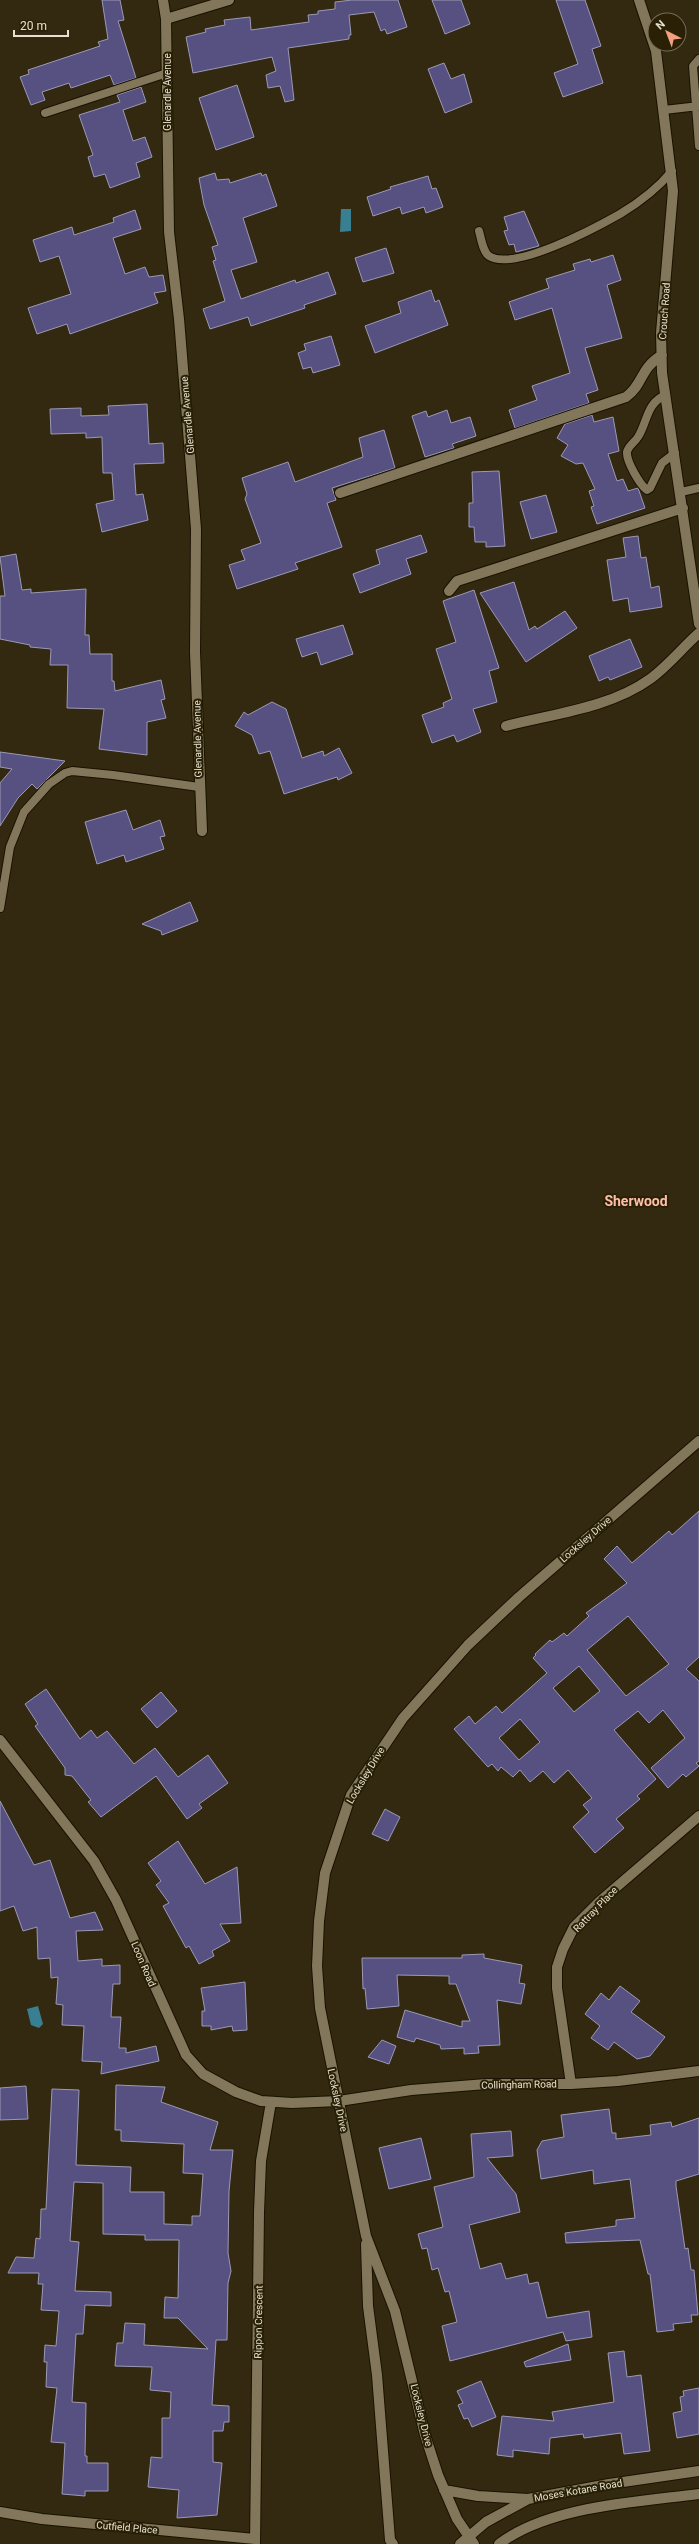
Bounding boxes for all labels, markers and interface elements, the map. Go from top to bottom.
scale bar [14,12,68,38]
north arrow [647,12,687,52]
text: N [653,17,668,32]
text: 20 m [20,19,47,33]
street label: Glenardle Avenue [162,53,173,131]
street label: Crouch Road [657,282,672,340]
street label: Glenardle Avenue [179,376,196,454]
street label: Glenardle Avenue [191,700,204,778]
district label: Sherwood [604,1193,668,1209]
street label: Locksley Drive [558,1514,613,1564]
street label: Locksley Drive [344,1745,387,1805]
street label: Rattray Place [571,1884,620,1934]
street label: Loon Road [129,1940,158,1988]
street label: Locksley Drive [325,2068,350,2133]
street label: Collingham Road [481,2078,557,2091]
street label: Rippon Crescent [252,2285,265,2359]
street label: Locksley Drive [408,2383,435,2447]
street label: Moses Kotane Road [533,2477,623,2504]
street label: Cutfield Place [96,2519,158,2536]

